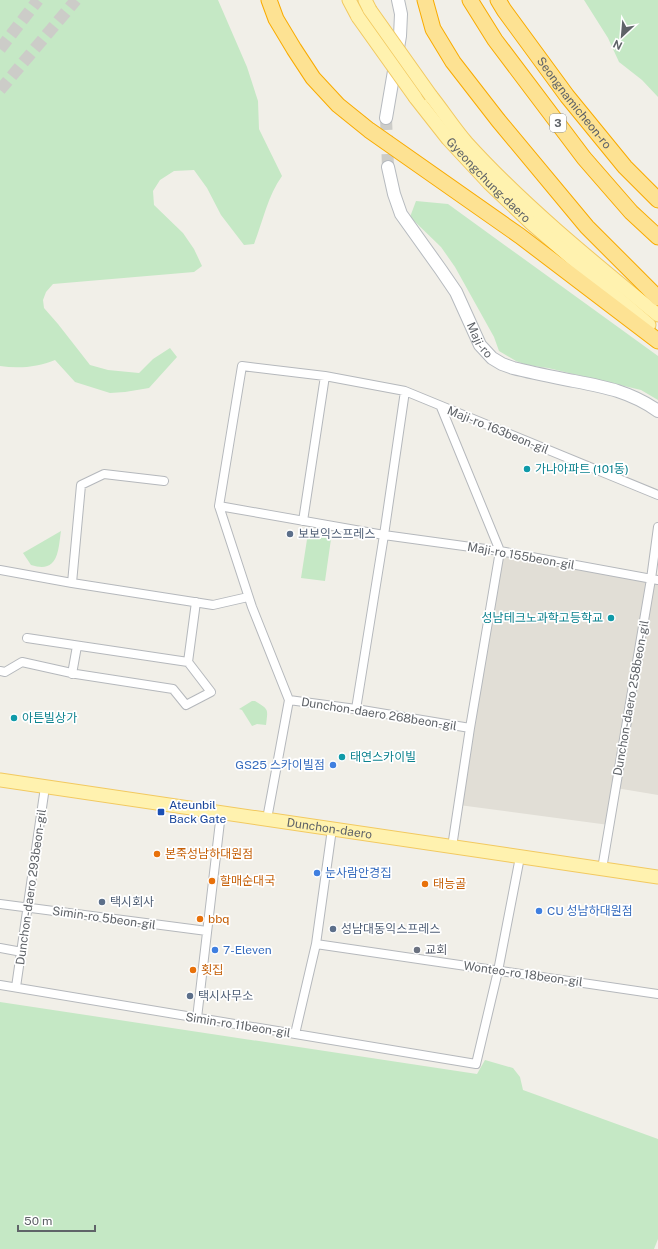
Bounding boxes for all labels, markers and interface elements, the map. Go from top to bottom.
north arrow [602,16,642,56]
text: N [611,38,624,52]
street label: Seongnamicheon-ro [534,54,614,152]
road number: 3 [550,114,566,132]
street label: Gyeongchung-daero [443,135,533,226]
street label: Maji-ro [464,320,496,361]
street label: Maji-ro 163beon-gil [445,403,551,457]
place label: 가나아파트 (101동) [535,462,629,476]
marker: 가나아파트 (101동) [522,464,532,474]
place label: 보보익스프레스 [298,527,375,541]
marker: 보보익스프레스 [285,529,295,539]
street label: Maji-ro 155beon-gil [466,540,576,572]
place label: 성남테크노과학고등학교 [482,611,603,625]
marker: 성남테크노과학고등학교 [606,613,616,623]
street label: Dunchon-daero 258beon-gil [610,619,652,777]
street label: Dunchon-daero 268beon-gil [300,695,458,733]
place label: 아튼빌상가 [22,711,77,725]
marker: 아튼빌상가 [9,713,19,723]
place label: 태연스카이빌 [350,750,416,764]
marker: 태연스카이빌 [337,752,347,762]
place label: GS25 스카이빌점 [235,758,325,772]
marker: GS25 스카이빌점 [328,760,338,770]
place label: Ateunbil Back Gate [169,798,226,826]
marker: Ateunbil Back Gate [156,807,166,817]
street label: Dunchon-daero 293beon-gil [13,808,49,966]
street label: Dunchon-daero [286,815,373,842]
place label: 본죽성남하대원점 [165,847,253,861]
marker: 본죽성남하대원점 [152,849,162,859]
place label: 눈사람안경집 [325,866,391,880]
marker: 눈사람안경집 [312,868,322,878]
place label: 할매순대국 [220,874,275,888]
marker: 할매순대국 [207,876,217,886]
place label: 태능골 [433,877,466,891]
marker: 태능골 [420,879,430,889]
place label: 택시회사 [110,895,154,909]
marker: 택시회사 [97,897,107,907]
street label: Simin-ro 5beon-gil [51,904,157,932]
place label: CU 성남하대원점 [547,904,633,918]
marker: CU 성남하대원점 [534,906,544,916]
place label: bbq [208,912,229,926]
marker: bbq [195,914,205,924]
place label: 성남대동익스프레스 [341,922,440,936]
marker: 성남대동익스프레스 [328,924,338,934]
place label: 7-Eleven [223,943,272,957]
place label: 교회 [425,943,447,957]
marker: 7-Eleven [210,945,220,955]
marker: 교회 [412,945,422,955]
street label: Wonteo-ro 18beon-gil [462,959,584,989]
place label: 횟집 [201,963,223,977]
marker: 횟집 [188,965,198,975]
place label: 택시사무소 [198,989,253,1003]
marker: 택시사무소 [185,991,195,1001]
street label: Simin-ro 11beon-gil [184,1010,292,1040]
scale bar [18,1207,95,1233]
text: 50 m [24,1214,52,1228]

